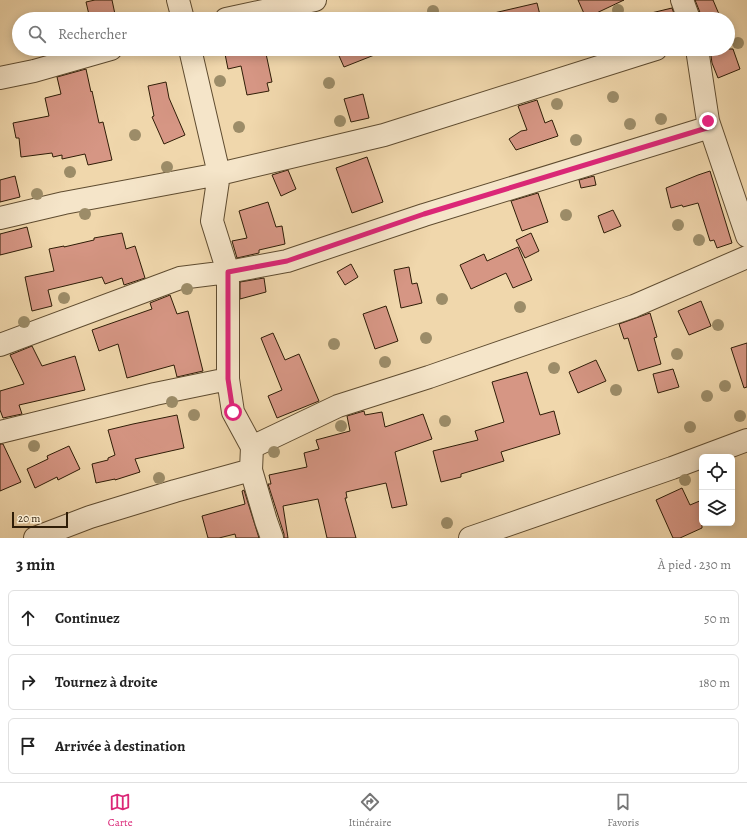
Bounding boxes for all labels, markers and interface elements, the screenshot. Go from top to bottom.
search box [12,12,735,56]
icon: search [26,23,48,45]
text: Rechercher [58,24,127,44]
route end [699,112,717,130]
route start [224,403,242,421]
map controls [699,454,735,526]
button: locate [699,454,735,490]
button: layers [699,490,735,526]
scale bar [12,510,68,529]
text: 20 m [18,511,40,526]
text: 3 min [16,553,55,576]
text: À pied · 230 m [658,556,731,573]
icon: ahead [17,607,39,629]
text: Continuez [55,608,120,628]
text: 50 m [704,610,730,627]
icon: right [17,671,39,693]
text: Tournez à droite [55,672,158,692]
text: 180 m [699,674,730,691]
icon: arrive [17,735,39,757]
text: Arrivée à destination [55,736,186,756]
tab: Carte [108,791,133,830]
tab: Itinéraire [348,791,391,830]
tab: Favoris [607,791,639,830]

